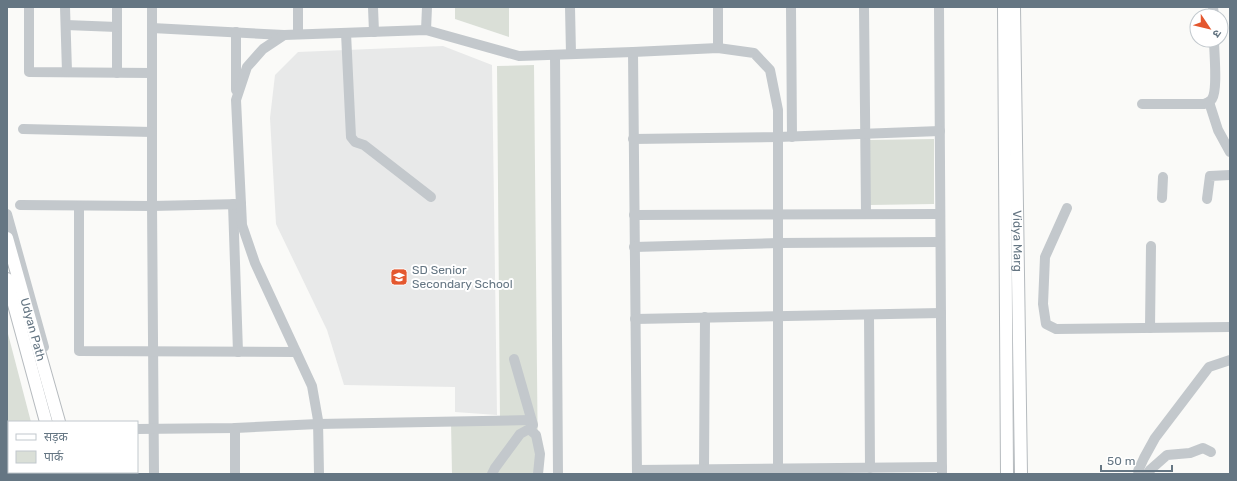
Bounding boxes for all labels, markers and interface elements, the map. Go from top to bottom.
north arrow [1189,8,1229,48]
text: उ [1209,27,1224,40]
street label: Vidya Marg [1010,210,1025,272]
place label: SD Senior Secondary School [412,263,513,291]
school or university icon: SD Senior Secondary School [389,267,409,287]
street label: Udyan Path [17,296,48,363]
legend [8,421,138,473]
text: सड़क [44,430,69,444]
scale bar [1101,447,1172,473]
text: पार्क [44,450,64,464]
text: 50 m [1107,454,1135,468]

